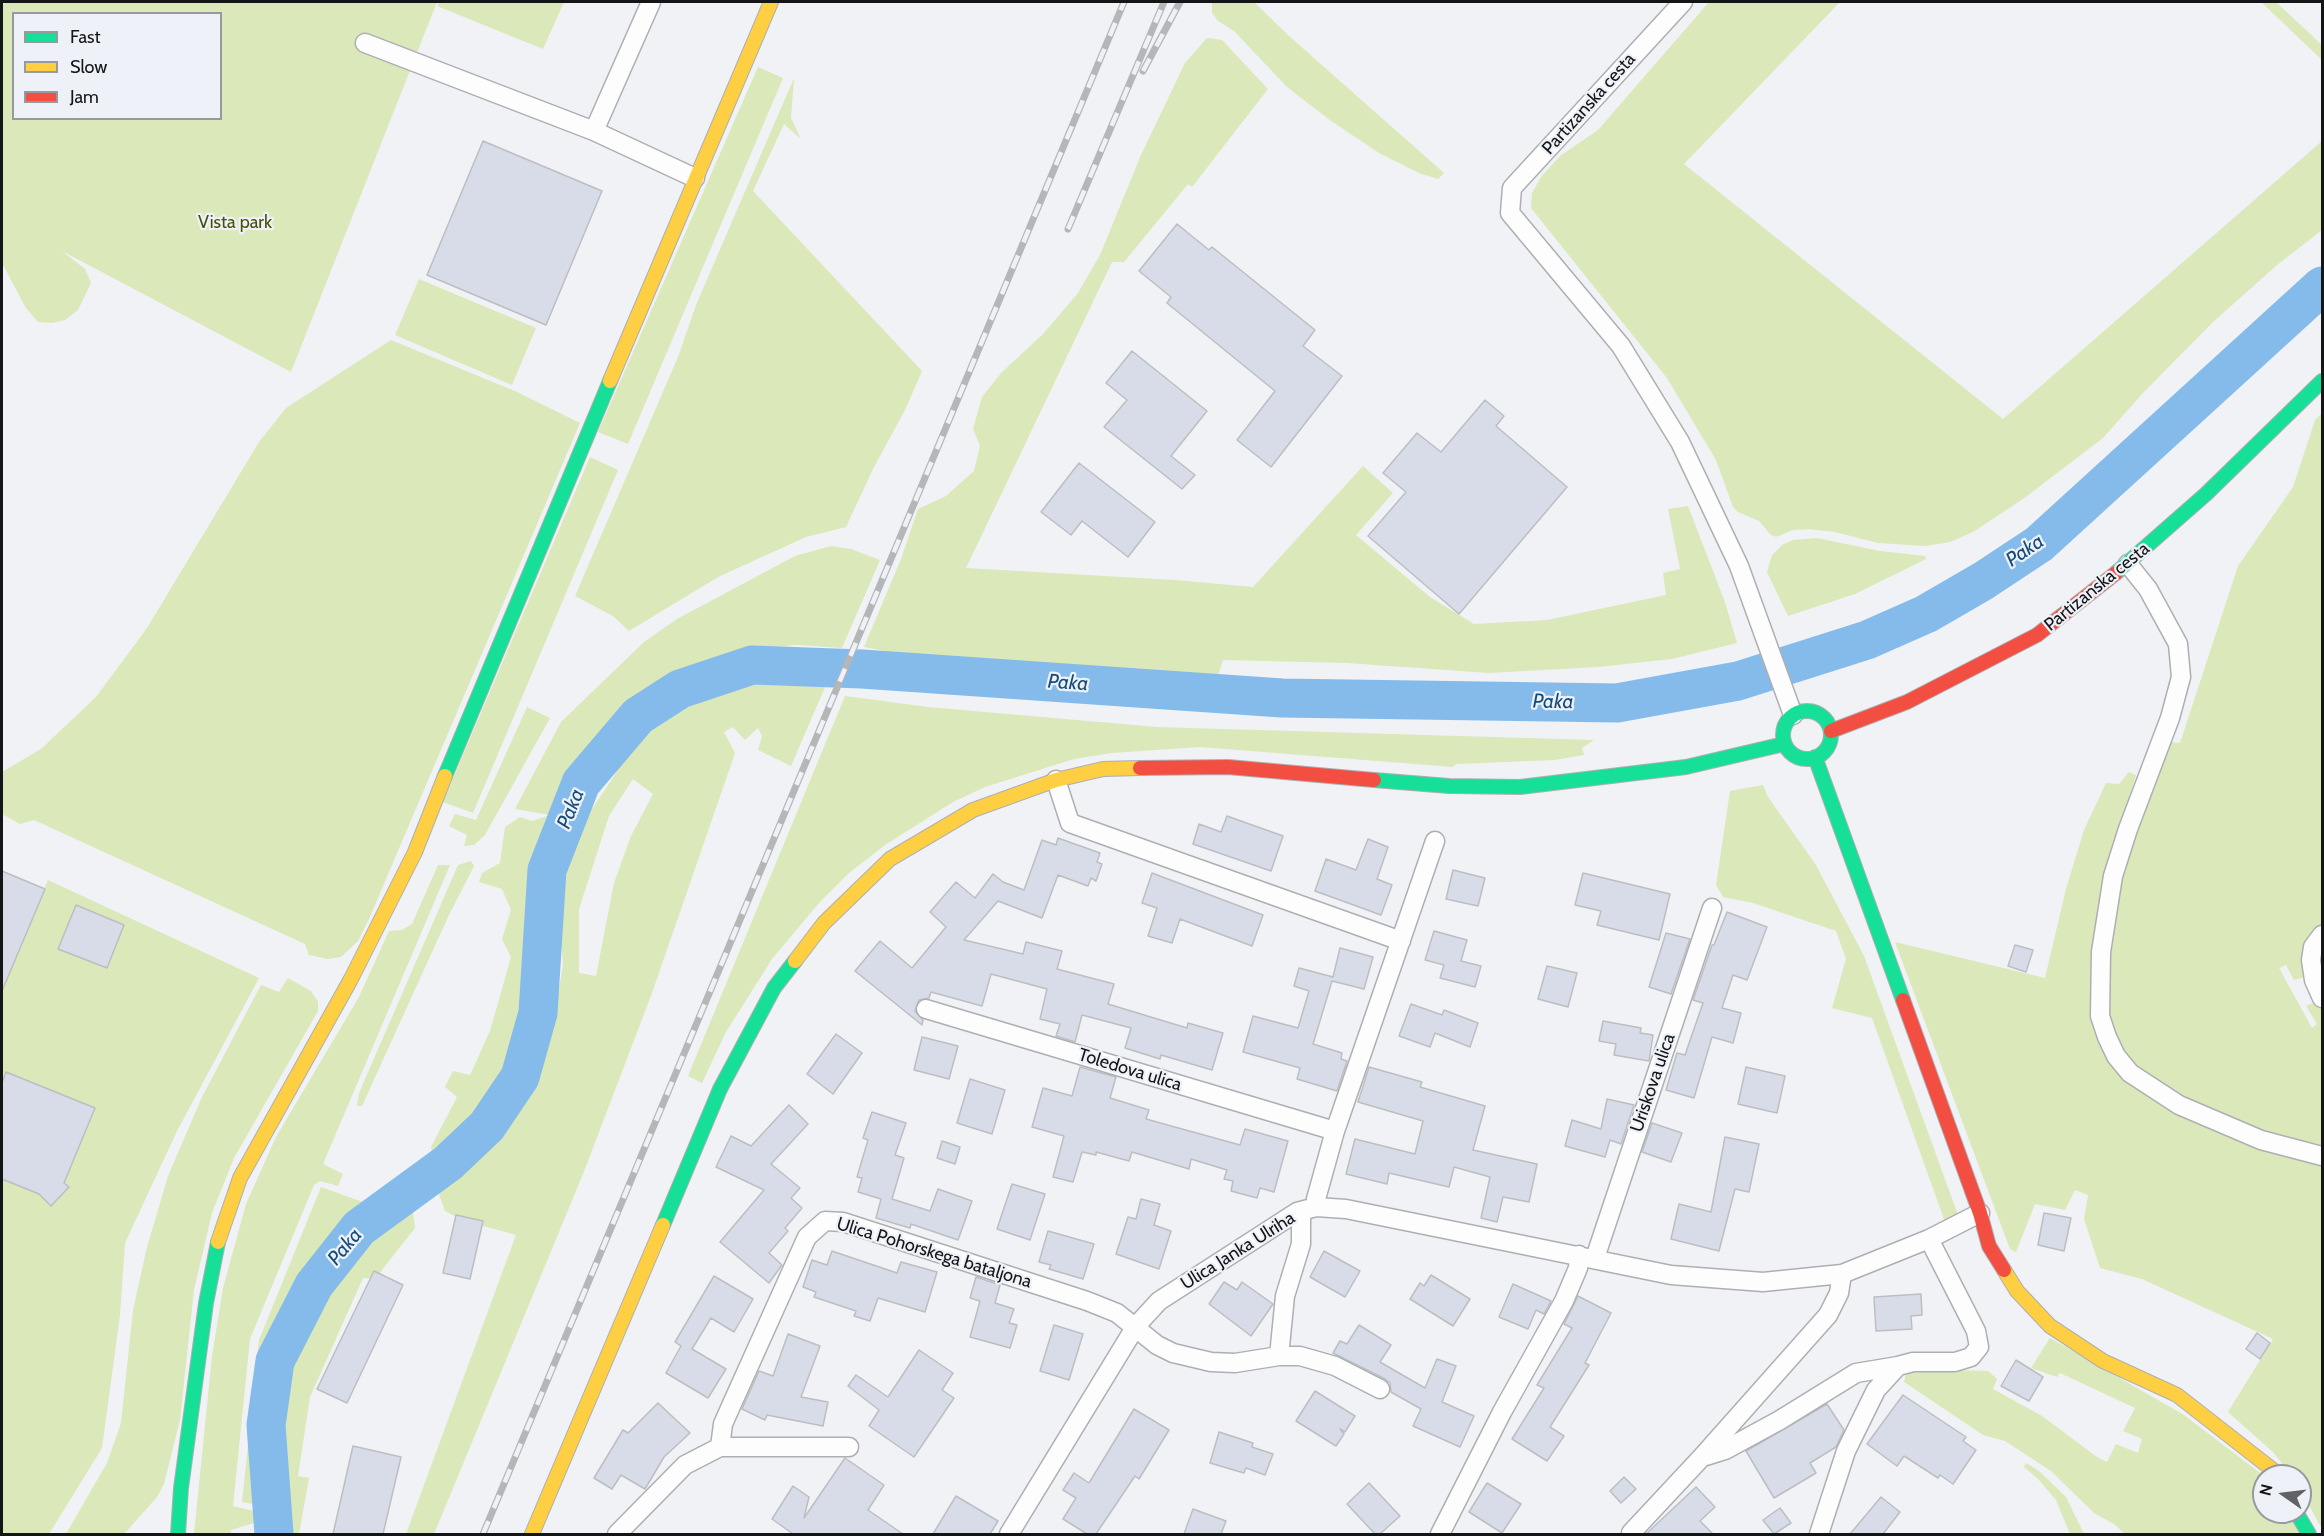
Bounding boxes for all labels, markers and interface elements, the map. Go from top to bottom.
legend [12,12,222,120]
text: Fast [70,26,101,48]
street label: Partizanska cesta [1538,49,1640,159]
text: Slow [70,56,107,78]
text: Jam [70,86,99,108]
park label: Vista park [198,212,272,234]
water label: Paka [2001,530,2049,572]
street label: Partizanska cesta [2040,538,2154,636]
water label: Paka [1047,670,1089,696]
water label: Paka [1532,690,1574,714]
water label: Paka [552,786,590,832]
street label: Uriskova ulica [1626,1031,1680,1135]
street label: Toledova ulica [1076,1044,1184,1096]
street label: Ulica Janka Ulriha [1177,1207,1299,1295]
street label: Ulica Pohorskega bataljona [834,1213,1034,1293]
water label: Paka [323,1224,367,1270]
north arrow [2252,1464,2312,1524]
text: N [2255,1482,2277,1498]

